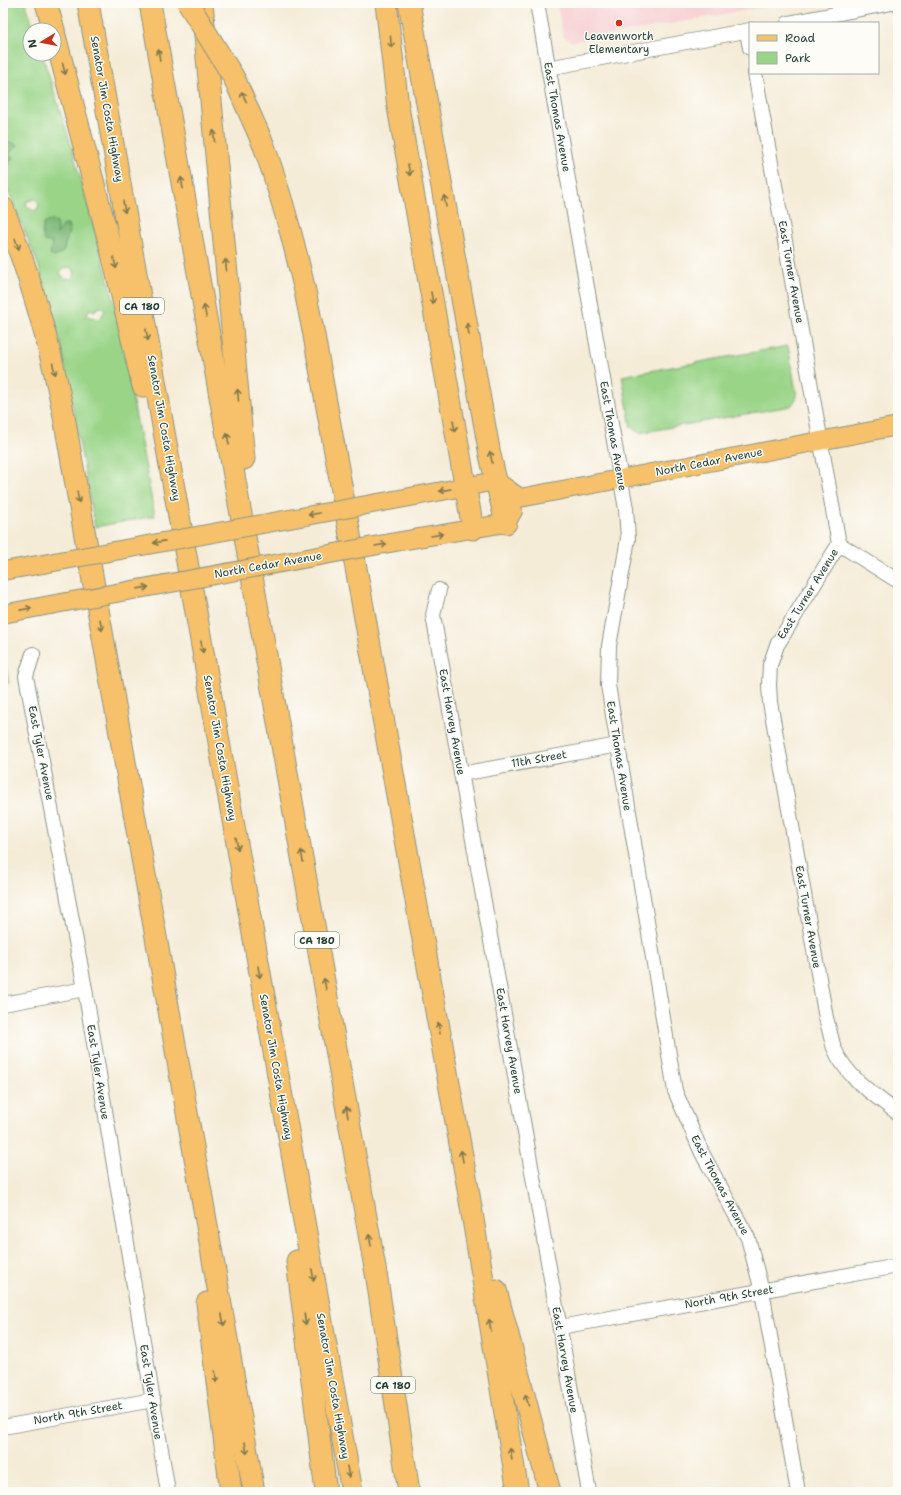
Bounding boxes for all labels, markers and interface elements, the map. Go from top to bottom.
marker: Leavenworth Elementary [614,18,624,28]
north arrow [22,22,62,62]
legend [749,22,879,74]
place label: Leavenworth Elementary [584,29,654,57]
text: Road [785,30,816,46]
street label: Senator Jim Costa Highway [87,35,127,183]
one-way arrow [387,35,394,48]
text: N [24,38,41,49]
one-way arrow [155,49,163,62]
text: Park [785,50,811,66]
street label: East Thomas Avenue [540,61,574,173]
one-way arrow [61,63,68,76]
one-way arrow [240,91,247,103]
one-way arrow [211,130,218,143]
one-way arrow [405,163,413,176]
one-way arrow [178,177,186,190]
one-way arrow [440,195,448,208]
one-way arrow [121,200,129,213]
street label: East Turner Avenue [775,219,807,325]
one-way arrow [14,238,22,250]
one-way arrow [111,256,119,269]
one-way arrow [223,259,230,272]
one-way arrow [428,291,436,304]
road number: CA 180 [120,298,164,314]
one-way arrow [201,305,209,318]
one-way arrow [463,323,471,336]
one-way arrow [143,328,151,341]
street label: Senator Jim Costa Highway [144,354,184,502]
one-way arrow [51,362,59,375]
street label: East Thomas Avenue [596,380,630,492]
one-way arrow [234,389,242,402]
one-way arrow [451,419,459,432]
one-way arrow [224,432,232,445]
street label: North Cedar Avenue [654,444,764,480]
one-way arrow [486,451,494,464]
one-way arrow [439,487,452,495]
one-way arrow [74,490,82,503]
one-way arrow [308,510,321,518]
one-way arrow [430,531,443,539]
one-way arrow [153,538,166,546]
one-way arrow [375,540,388,548]
street label: East Turner Avenue [774,546,842,642]
street label: North Cedar Avenue [213,548,323,582]
one-way arrow [137,584,150,592]
one-way arrow [20,605,33,613]
one-way arrow [97,618,105,631]
one-way arrow [198,640,206,653]
street label: East Harvey Avenue [435,668,469,776]
street label: Senator Jim Costa Highway [200,674,240,822]
street label: East Thomas Avenue [603,700,635,812]
street label: East Tyler Avenue [24,704,58,802]
street label: 11th Street [510,747,568,771]
one-way arrow [233,837,241,850]
one-way arrow [298,850,306,863]
street label: East Turner Avenue [792,864,824,970]
road number: CA 180 [295,932,339,948]
one-way arrow [255,965,263,978]
one-way arrow [321,978,329,991]
street label: East Harvey Avenue [492,987,526,1095]
street label: Senator Jim Costa Highway [256,993,296,1141]
one-way arrow [434,1022,442,1035]
street label: East Tyler Avenue [83,1023,113,1121]
one-way arrow [343,1106,351,1119]
street label: East Thomas Avenue [687,1132,753,1238]
one-way arrow [458,1150,466,1163]
one-way arrow [366,1234,374,1247]
one-way arrow [310,1269,318,1282]
street label: North 9th Street [683,1282,775,1312]
street label: East Harvey Avenue [548,1306,582,1414]
one-way arrow [301,1312,308,1325]
street label: Senator Jim Costa Highway [313,1312,353,1460]
one-way arrow [220,1313,228,1326]
one-way arrow [486,1319,494,1332]
street label: East Tyler Avenue [136,1343,166,1441]
one-way arrow [212,1370,220,1383]
road number: CA 180 [371,1377,415,1393]
one-way arrow [522,1394,530,1407]
street label: North 9th Street [32,1398,124,1428]
one-way arrow [242,1441,250,1454]
one-way arrow [507,1447,515,1460]
one-way arrow [345,1465,353,1478]

